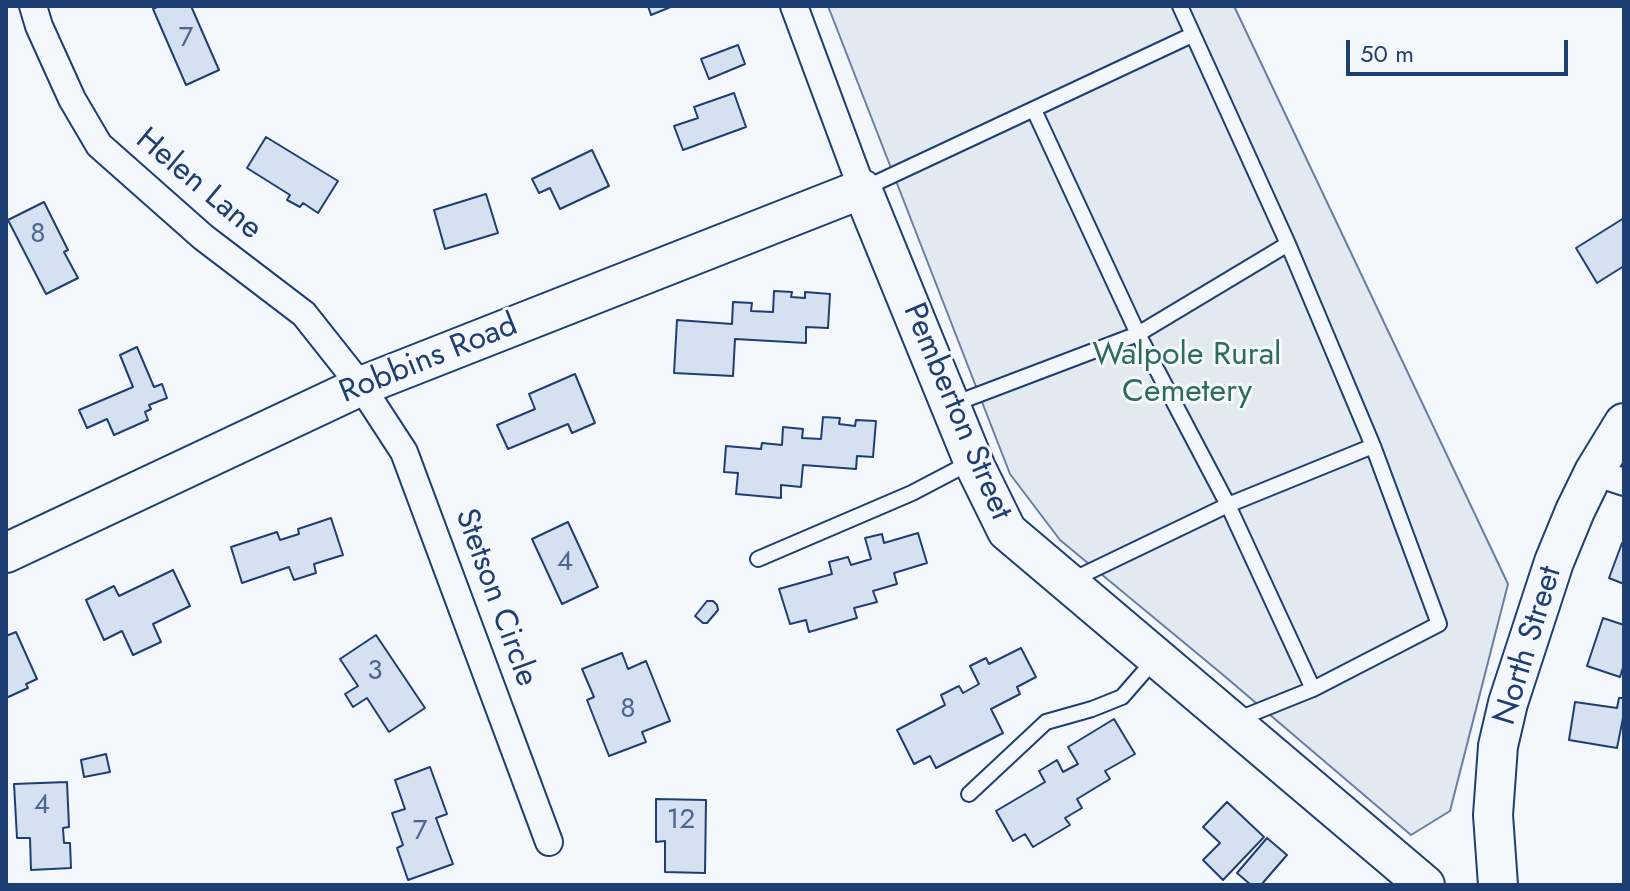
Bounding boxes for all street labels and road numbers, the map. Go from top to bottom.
street label: Helen Lane [127,121,269,249]
street label: Pemberton Street [893,298,1019,526]
street label: Robbins Road [334,307,524,413]
street label: Stetson Circle [445,504,545,692]
street label: North Street [1487,562,1571,730]

